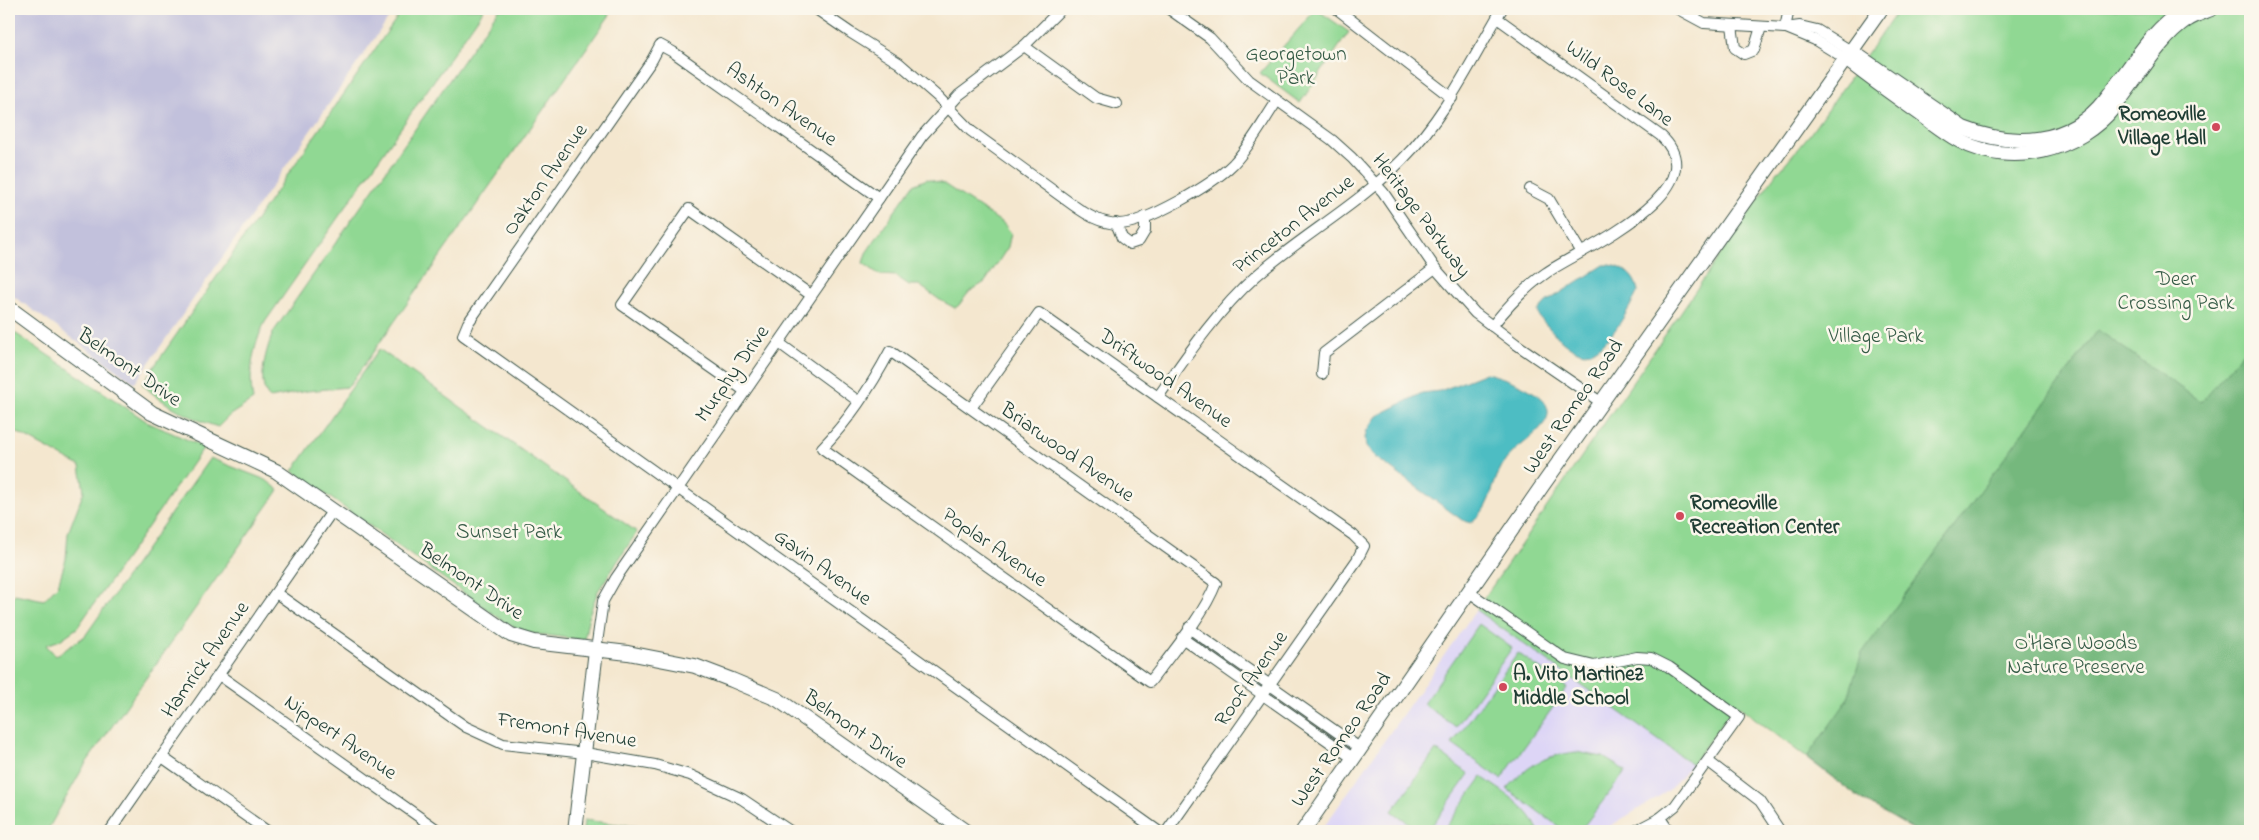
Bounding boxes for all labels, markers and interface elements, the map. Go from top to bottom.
street label: Wild Rose Lane [1559,33,1680,135]
park label: Georgetown Park [1246,40,1346,94]
street label: Ashton Avenue [719,55,843,155]
place label: Romeoville Village Hall [2117,100,2207,156]
street label: Oakton Avenue [496,117,596,242]
marker: Romeoville Village Hall [2210,121,2222,133]
street label: Heritage Parkway [1363,147,1478,286]
street label: Princeton Avenue [1227,168,1361,282]
park label: Deer Crossing Park [2117,265,2235,321]
street label: Murphy Drive [688,319,780,430]
street label: Belmont Drive [70,320,188,415]
street label: Driftwood Avenue [1091,321,1238,437]
park label: Village Park [1827,322,1924,354]
street label: West Romeo Road [1516,333,1632,481]
street label: Briarwood Avenue [993,395,1141,511]
place label: Romeoville Recreation Center [1690,489,1840,543]
street label: Poplar Avenue [935,501,1053,596]
marker: Romeoville Recreation Center [1674,510,1686,522]
park label: Sunset Park [456,518,563,548]
street label: Gavin Avenue [767,522,878,614]
street label: Belmont Drive [412,535,530,629]
street label: Hamrick Avenue [155,595,258,725]
street label: Roof Avenue [1208,624,1297,733]
park label: O'Hara Woods Nature Preserve [2007,629,2145,683]
place label: A. Vito Martinez Middle School [1513,660,1645,714]
street label: West Romeo Road [1284,666,1400,814]
marker: A. Vito Martinez Middle School [1497,681,1509,693]
street label: Belmont Drive [796,682,914,777]
street label: Nippert Avenue [277,688,403,788]
street label: Fremont Avenue [494,705,639,757]

